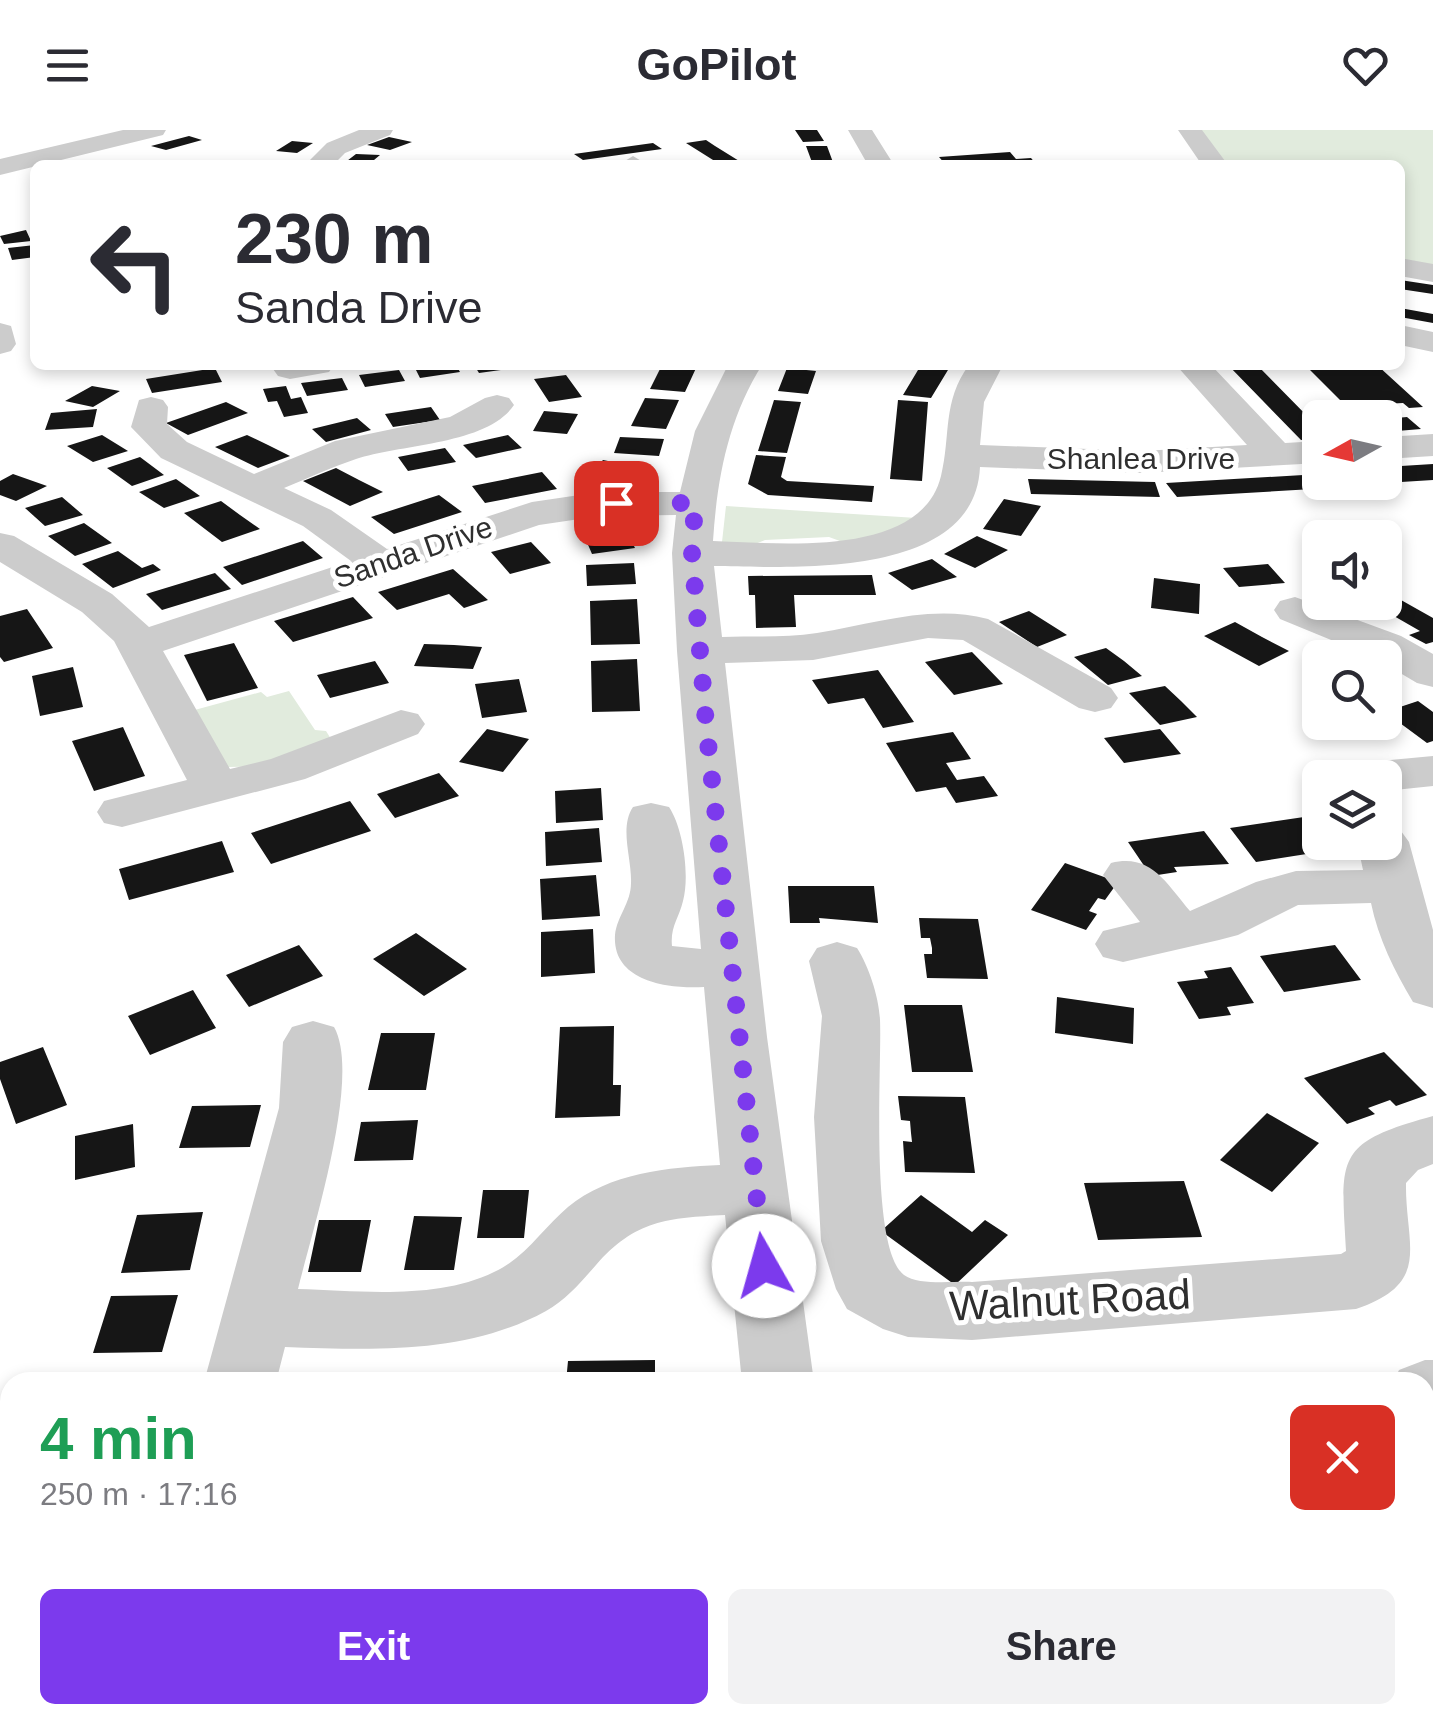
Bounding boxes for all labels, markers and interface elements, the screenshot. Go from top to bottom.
icon: menu [40,38,95,93]
icon: heart [1338,38,1393,93]
text: GoPilot [637,39,796,90]
icon: left [70,200,200,330]
text: 230 m [235,200,433,278]
text: Sanda Drive [235,282,483,333]
north arrow [1302,400,1402,500]
map controls [1302,400,1402,860]
street label: Shanlea Drive [1047,442,1235,475]
pin [574,461,659,546]
icon: arrive [589,476,644,531]
street label: Sanda Drive [330,510,496,594]
button: sound [1302,520,1402,620]
button: search [1302,640,1402,740]
button: layers [1302,760,1402,860]
position arrow [712,1214,816,1318]
street label: Walnut Road [948,1270,1192,1330]
text: 4 min [40,1405,197,1472]
button: close [1290,1405,1395,1510]
text: 250 m · 17:16 [40,1476,237,1512]
button: Exit [40,1589,708,1704]
button: Share [728,1589,1395,1704]

